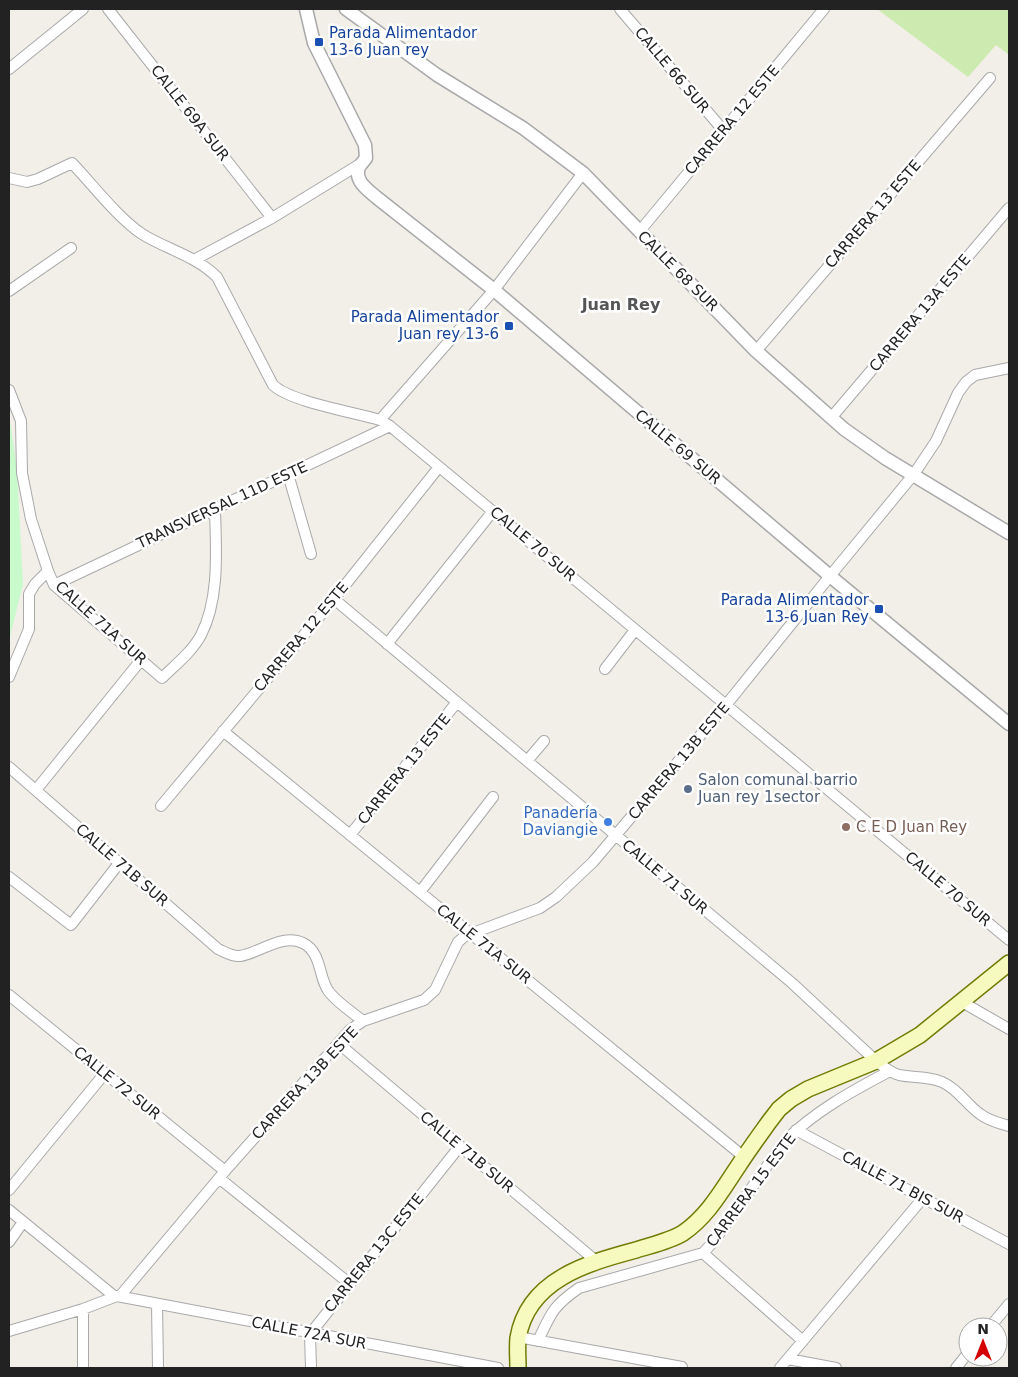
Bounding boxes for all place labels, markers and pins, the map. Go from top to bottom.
place label: Parada Alimentador 13-6 Juan rey [329,24,478,59]
marker: Parada Alimentador 13-6 Juan rey [313,36,325,48]
place label: Parada Alimentador Juan rey 13-6 [351,308,500,343]
marker: Parada Alimentador Juan rey 13-6 [503,320,515,332]
place label: Parada Alimentador 13-6 Juan Rey [721,591,870,626]
marker: Parada Alimentador 13-6 Juan Rey [873,603,885,615]
place label: Salon comunal barrio Juan rey 1sector [697,771,858,806]
marker: Salon comunal barrio Juan rey 1sector [682,783,694,795]
place label: Panadería Daviangie [523,804,598,839]
marker: Panadería Daviangie [602,816,614,828]
place label: C E D Juan Rey [856,818,967,836]
marker: C E D Juan Rey [840,821,852,833]

